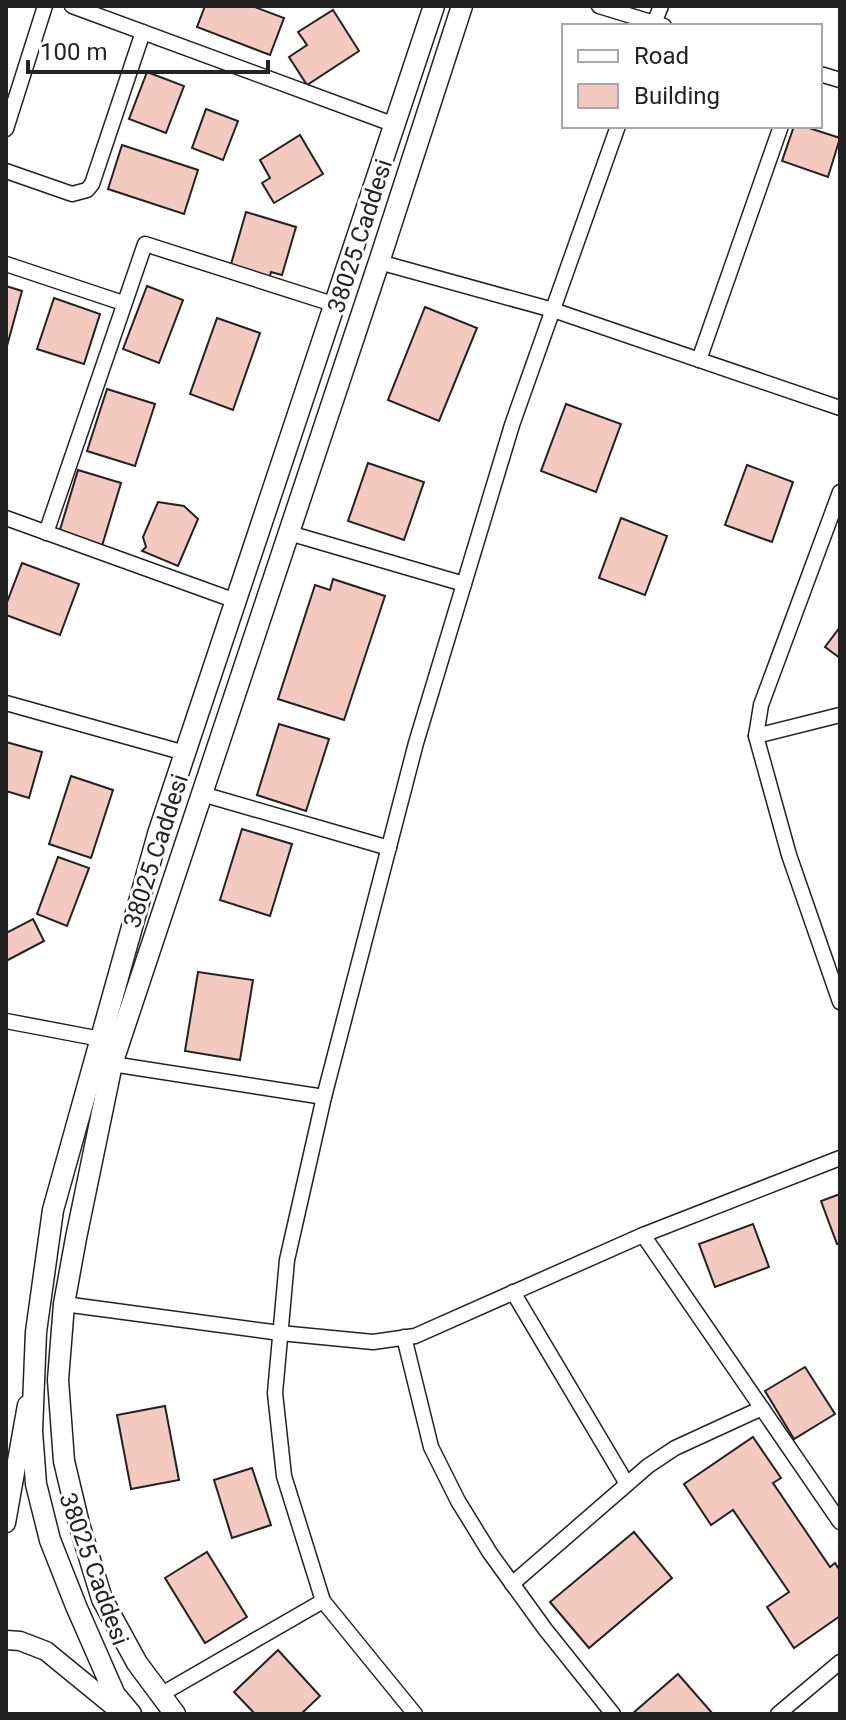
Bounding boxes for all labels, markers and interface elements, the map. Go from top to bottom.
scale bar [28,24,268,74]
legend [562,24,822,128]
text: 100 m [40,38,107,66]
text: Road [634,42,689,70]
text: Building [634,82,720,110]
street label: 38025 Caddesi [322,156,398,316]
street label: 38025 Caddesi [118,771,194,931]
street label: 38025 Caddesi [53,1489,135,1649]

